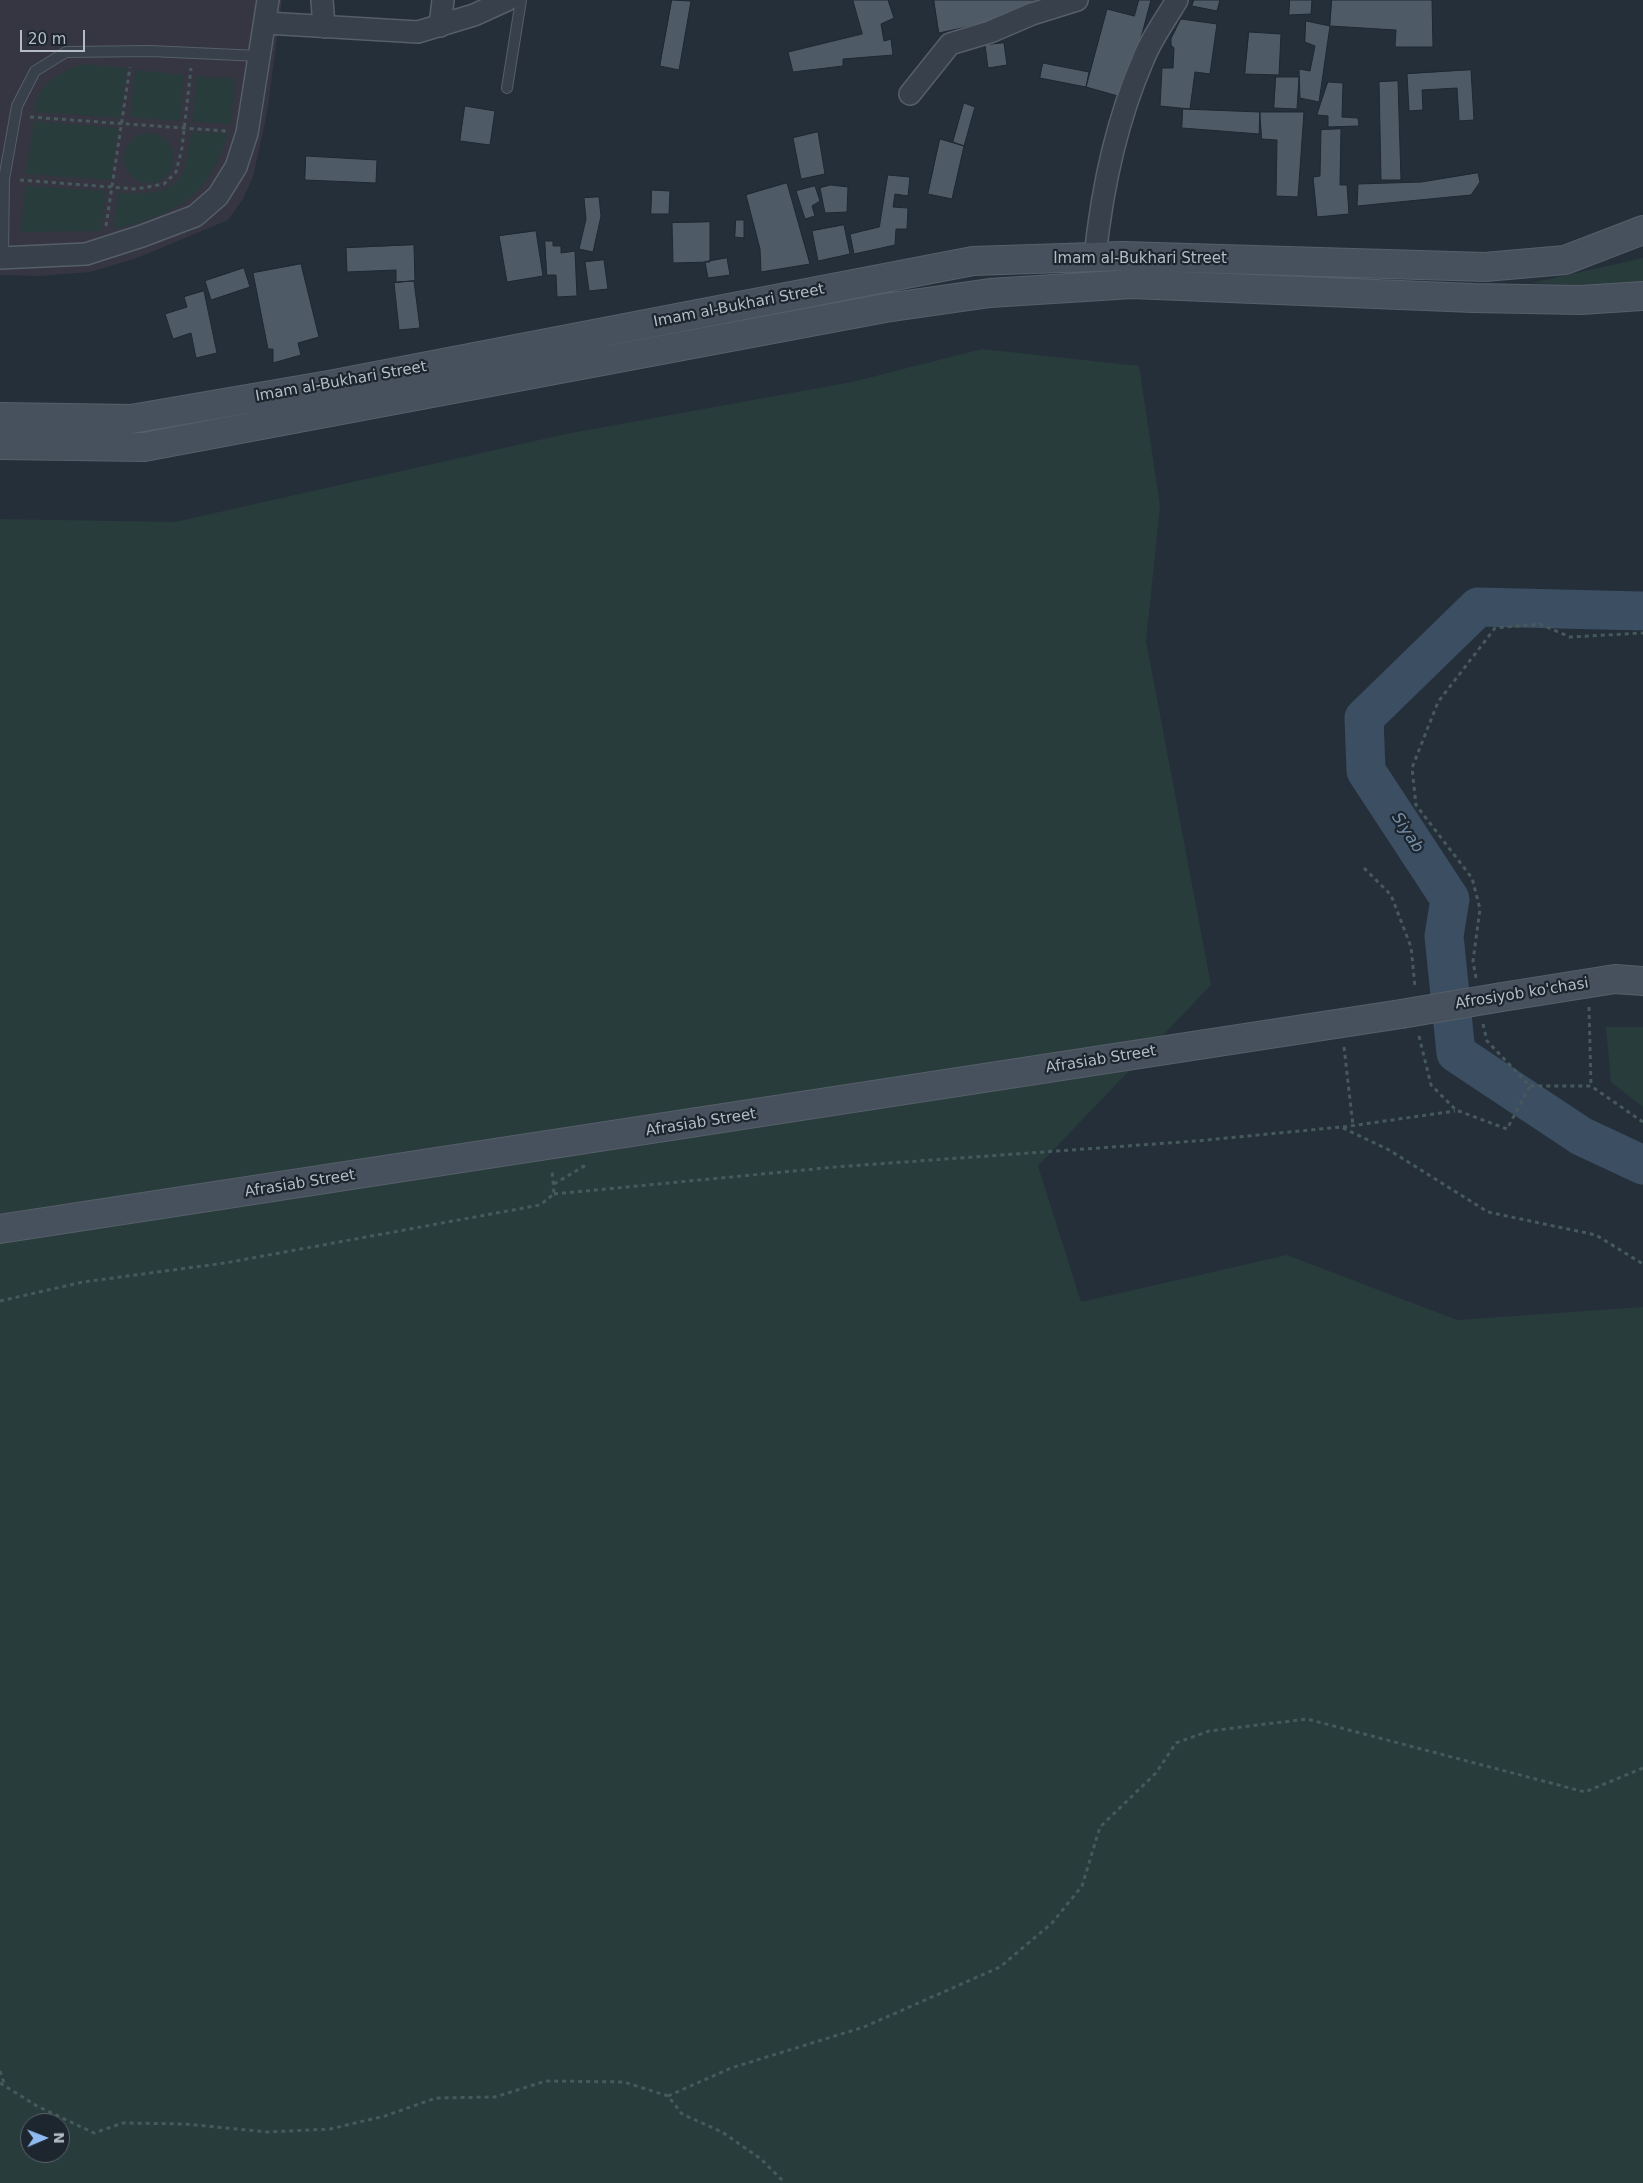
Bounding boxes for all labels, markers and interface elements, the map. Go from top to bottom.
scale bar [22,20,88,52]
text: 20 m [28,30,66,48]
street label: Imam al-Bukhari Street [1053,250,1227,268]
street label: Imam al-Bukhari Street [652,281,826,331]
street label: Imam al-Bukhari Street [254,358,428,406]
water label: Siyab [1387,809,1427,857]
street label: Afrosiyob ko'chasi [1454,975,1590,1013]
street label: Afrasiab Street [1045,1042,1157,1078]
street label: Afrasiab Street [645,1105,757,1141]
street label: Afrasiab Street [244,1166,356,1202]
north arrow [20,2113,70,2163]
text: N [51,2132,67,2144]

